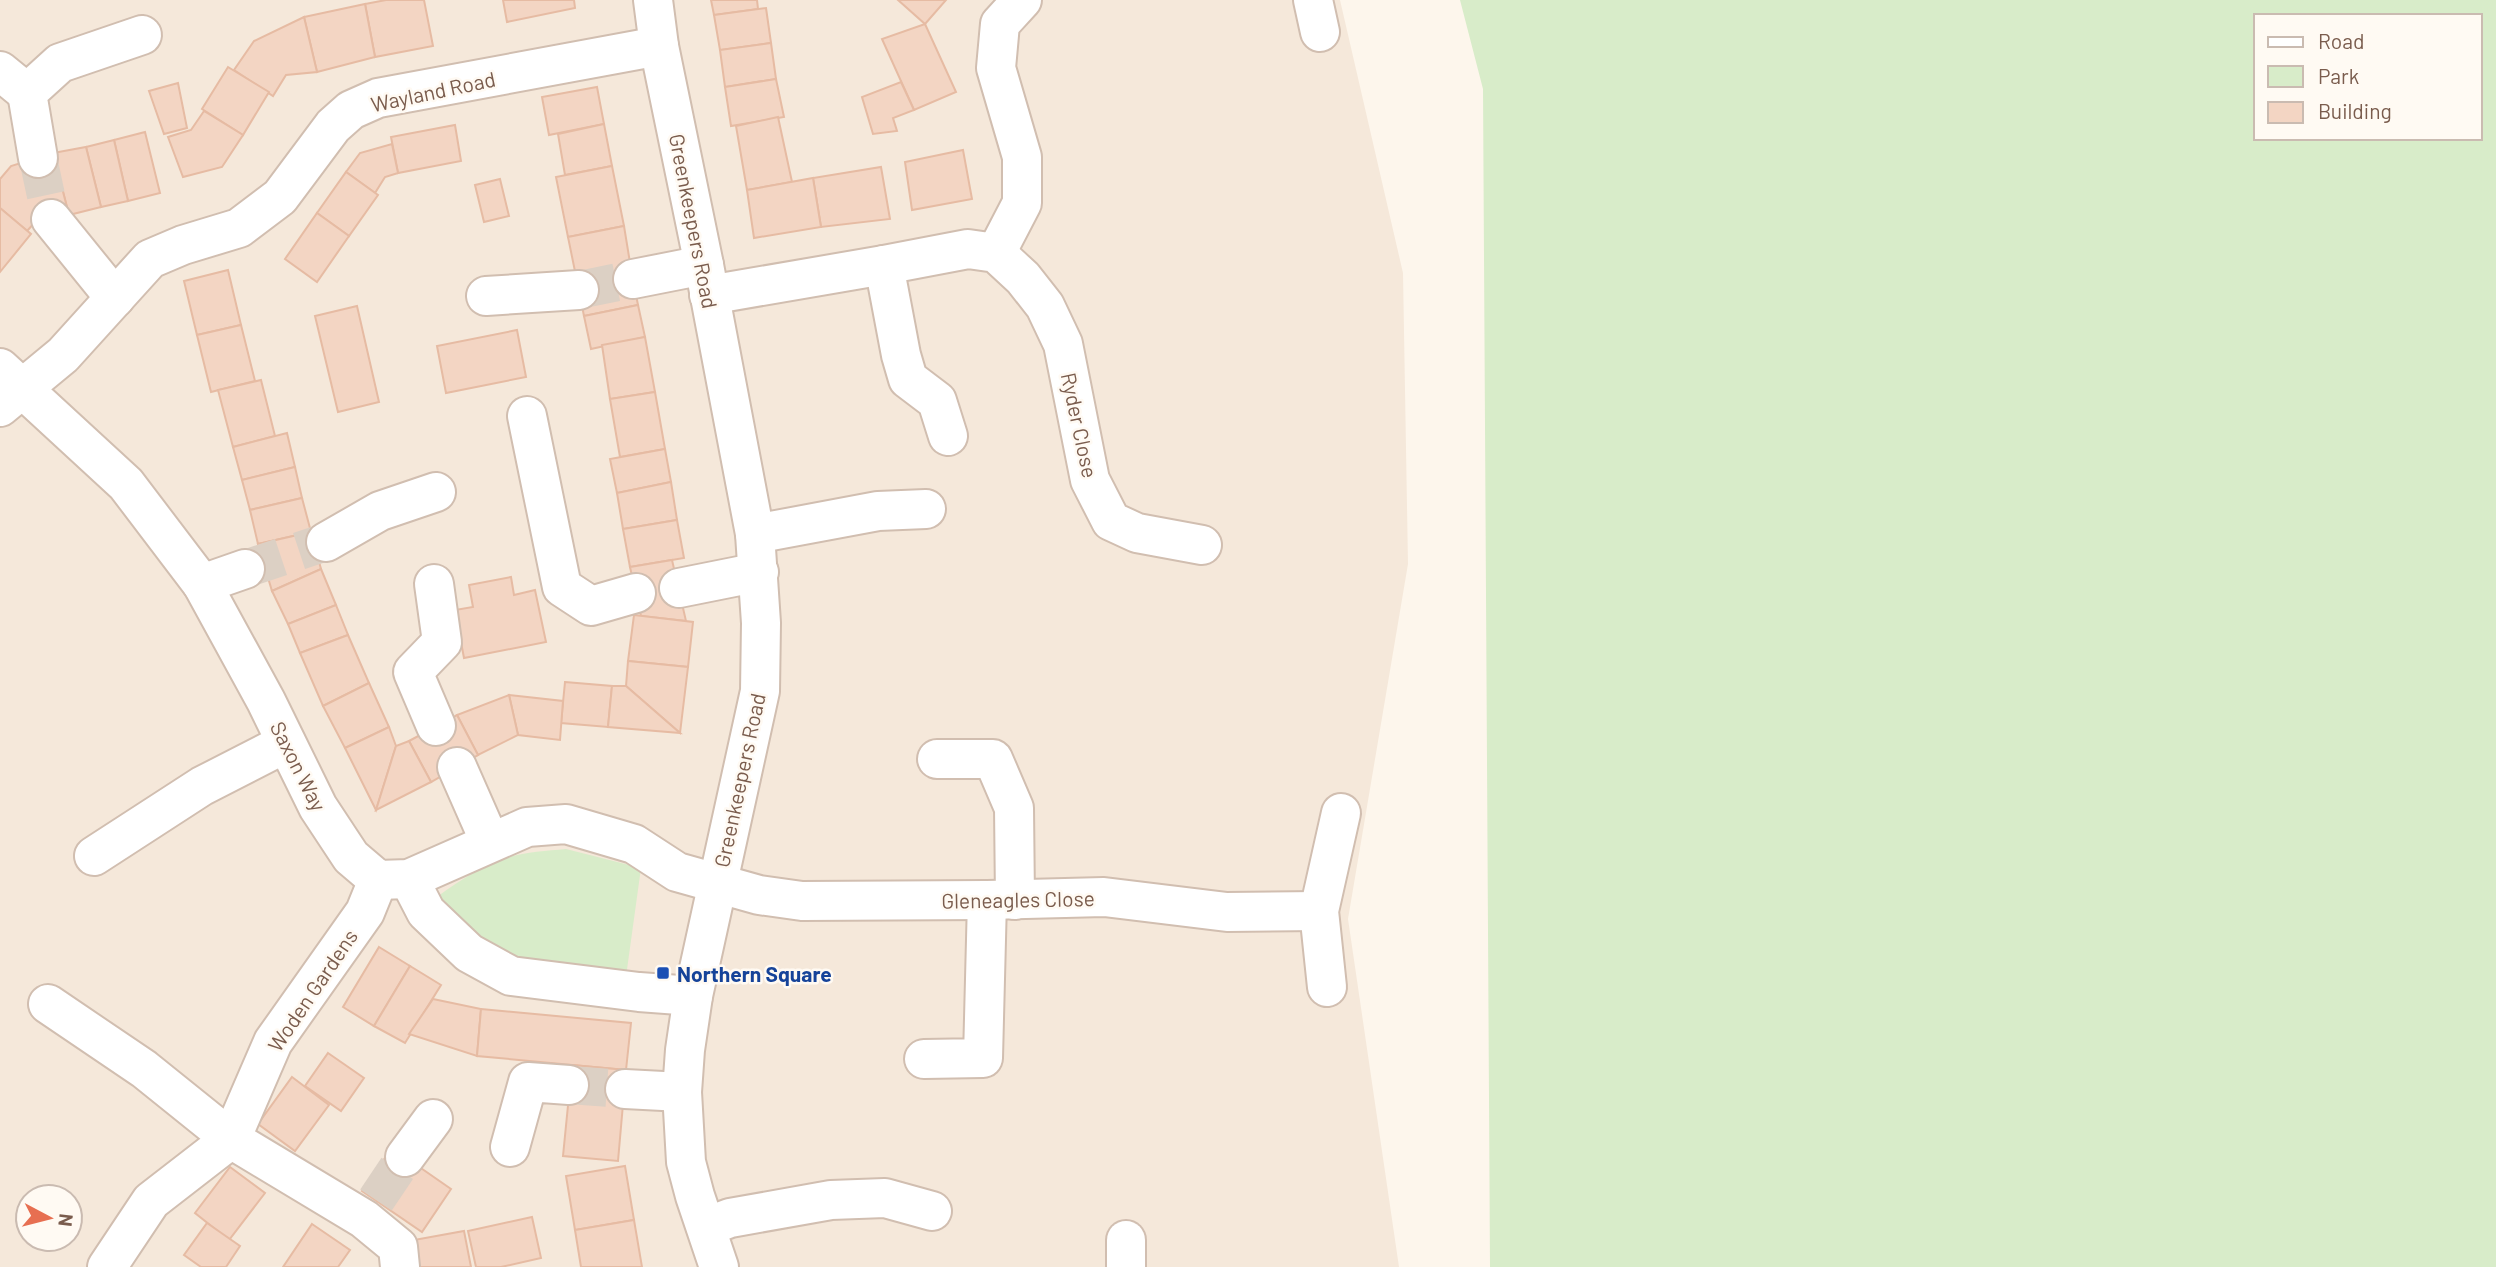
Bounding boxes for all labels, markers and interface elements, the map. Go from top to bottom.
legend [2254,14,2482,140]
text: Road [2318,28,2364,53]
text: Park [2318,63,2359,88]
street label: Wayland Road [368,66,498,116]
text: Building [2318,98,2392,123]
street label: Greenkeepers Road [665,131,723,311]
street label: Ryder Close [1057,370,1103,480]
street label: Greenkeepers Road [708,691,770,869]
street label: Saxon Way [266,717,332,815]
street label: Gleneagles Close [941,885,1095,913]
street label: Woden Gardens [262,924,362,1056]
place label: Northern Square [677,961,832,986]
marker: Northern Square [655,965,671,981]
north arrow [14,1183,84,1253]
text: N [54,1212,79,1228]

